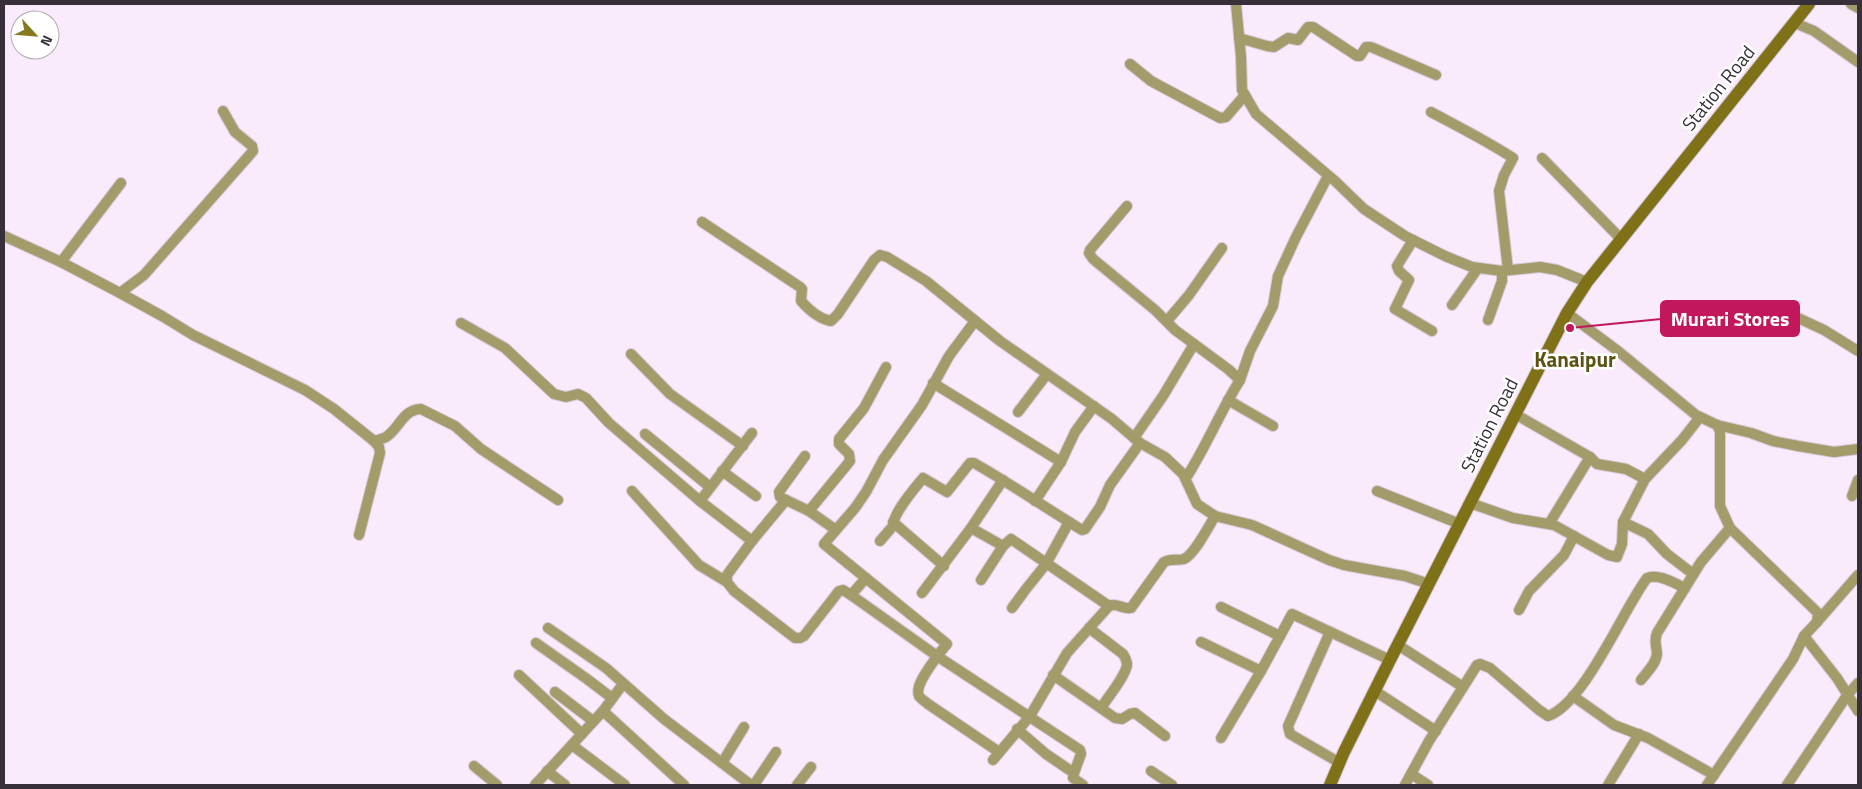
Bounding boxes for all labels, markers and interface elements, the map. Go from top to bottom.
north arrow [10,10,60,60]
text: N [36,32,59,50]
street label: Station Road [1674,39,1761,137]
callout: Murari Stores [1661,301,1799,336]
text: Murari Stores [1671,303,1789,334]
district label: Kanaipur [1534,343,1616,375]
street label: Station Road [1452,372,1525,477]

